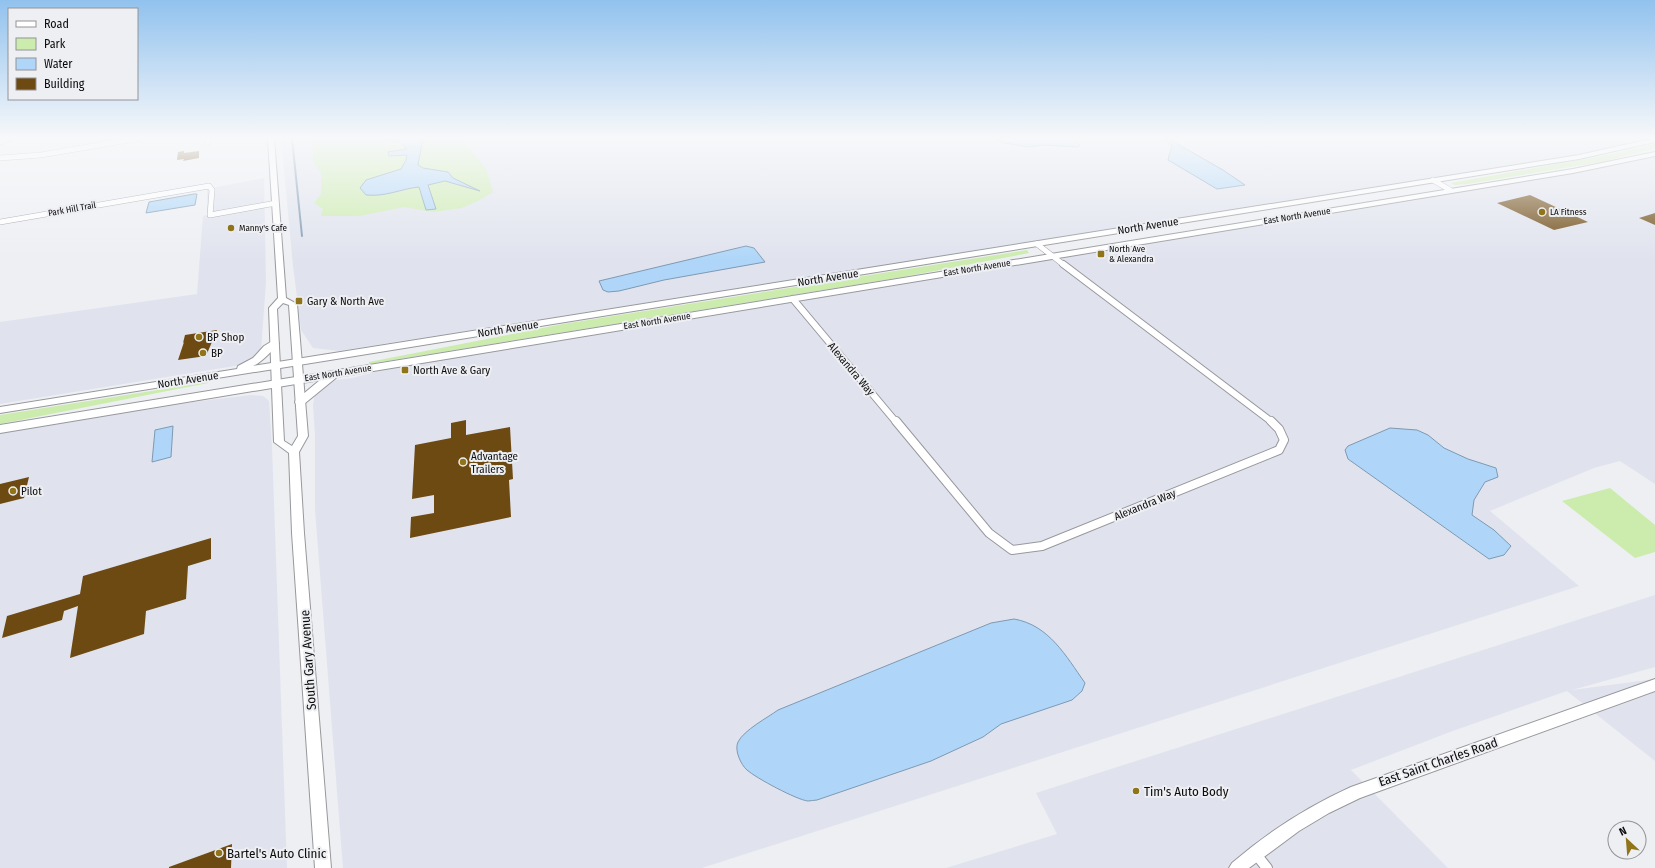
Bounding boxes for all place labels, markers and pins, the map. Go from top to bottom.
marker: LA Fitness [1537,207,1547,217]
place label: LA Fitness [1550,207,1587,217]
marker: Manny's Cafe [226,223,236,233]
place label: Manny's Cafe [239,223,287,233]
place label: North Ave & Alexandra [1109,244,1154,264]
marker: North Ave & Alexandra [1096,249,1106,259]
place label: Gary & North Ave [307,295,384,308]
marker: Gary & North Ave [294,296,304,306]
place label: BP Shop [207,331,244,344]
marker: BP Shop [194,332,204,342]
place label: BP [211,347,223,360]
marker: BP [198,348,208,358]
place label: North Ave & Gary [413,364,490,377]
marker: North Ave & Gary [400,365,410,375]
place label: Advantage Trailers [471,450,518,476]
marker: Advantage Trailers [458,457,468,467]
place label: Pilot [21,485,42,498]
marker: Pilot [8,486,18,496]
place label: Tim's Auto Body [1144,784,1229,799]
marker: Tim's Auto Body [1131,786,1141,796]
place label: Bartel's Auto Clinic [227,846,327,861]
marker: Bartel's Auto Clinic [214,848,224,858]

